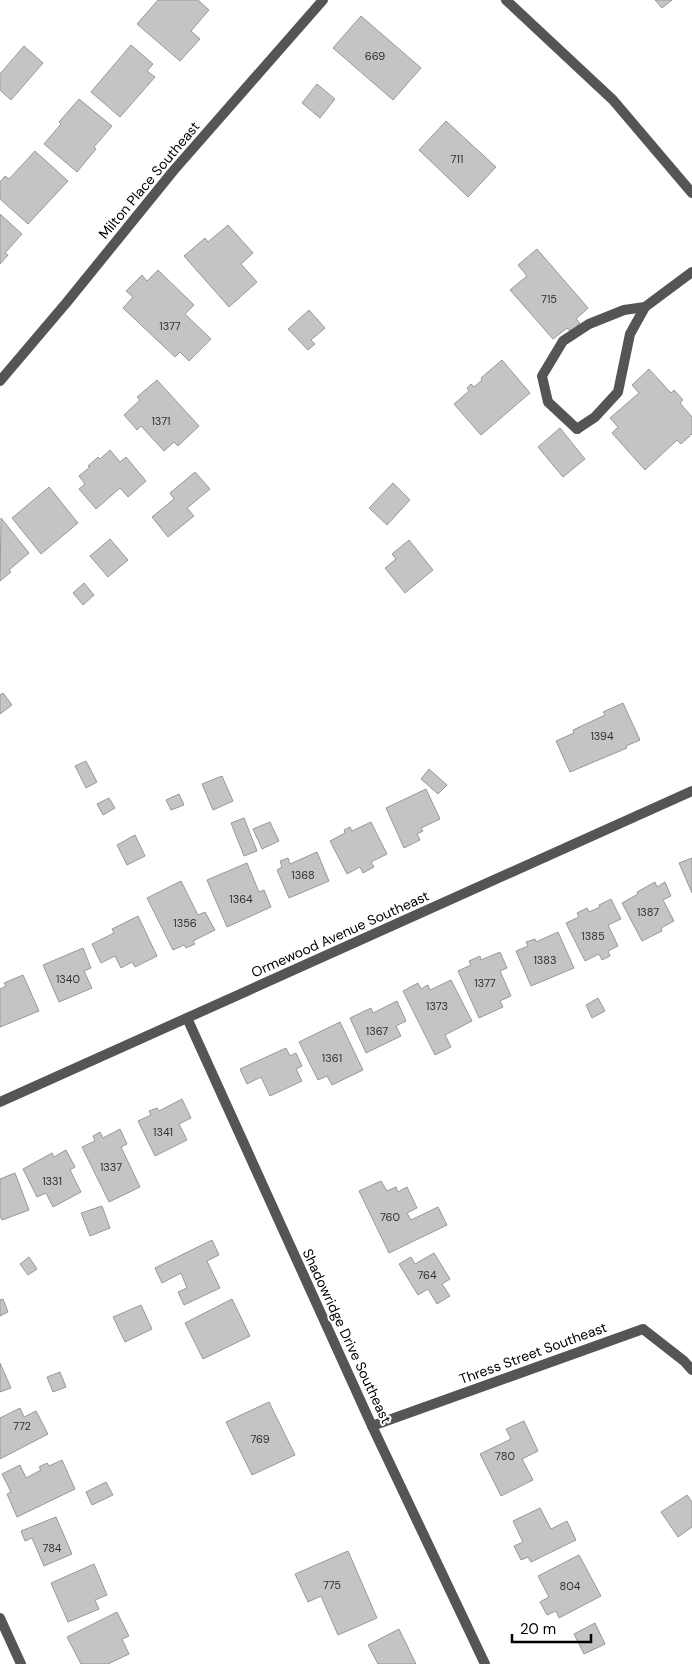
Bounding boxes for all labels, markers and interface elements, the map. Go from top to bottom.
house number: 669 [365,49,385,63]
street label: Milton Place Southeast [95,118,203,242]
house number: 711 [451,152,463,166]
house number: 715 [541,292,557,306]
house number: 1377 [159,319,181,333]
house number: 1371 [151,414,171,428]
house number: 1394 [590,729,614,743]
house number: 1368 [291,868,315,882]
street label: Ormewood Avenue Southeast [248,887,432,981]
house number: 1364 [229,892,253,906]
house number: 1387 [637,905,659,919]
house number: 1356 [173,916,197,930]
house number: 1385 [581,929,605,943]
house number: 1383 [533,953,557,967]
house number: 1340 [56,972,80,986]
house number: 1377 [474,976,496,990]
house number: 1373 [426,999,448,1013]
house number: 1367 [366,1024,388,1038]
house number: 1361 [322,1051,342,1065]
house number: 1341 [153,1125,173,1139]
house number: 1337 [100,1160,122,1174]
house number: 1331 [42,1174,62,1188]
house number: 760 [380,1210,400,1224]
street label: Shadowridge Drive Southeast [299,1246,395,1426]
house number: 764 [417,1268,437,1282]
street label: Thress Street Southeast [457,1318,609,1388]
house number: 772 [13,1419,31,1433]
house number: 769 [250,1432,270,1446]
house number: 780 [495,1449,515,1463]
house number: 784 [42,1541,62,1555]
house number: 775 [323,1578,341,1592]
house number: 804 [560,1579,581,1593]
scale bar [512,1612,591,1644]
text: 20 m [520,1619,556,1639]

